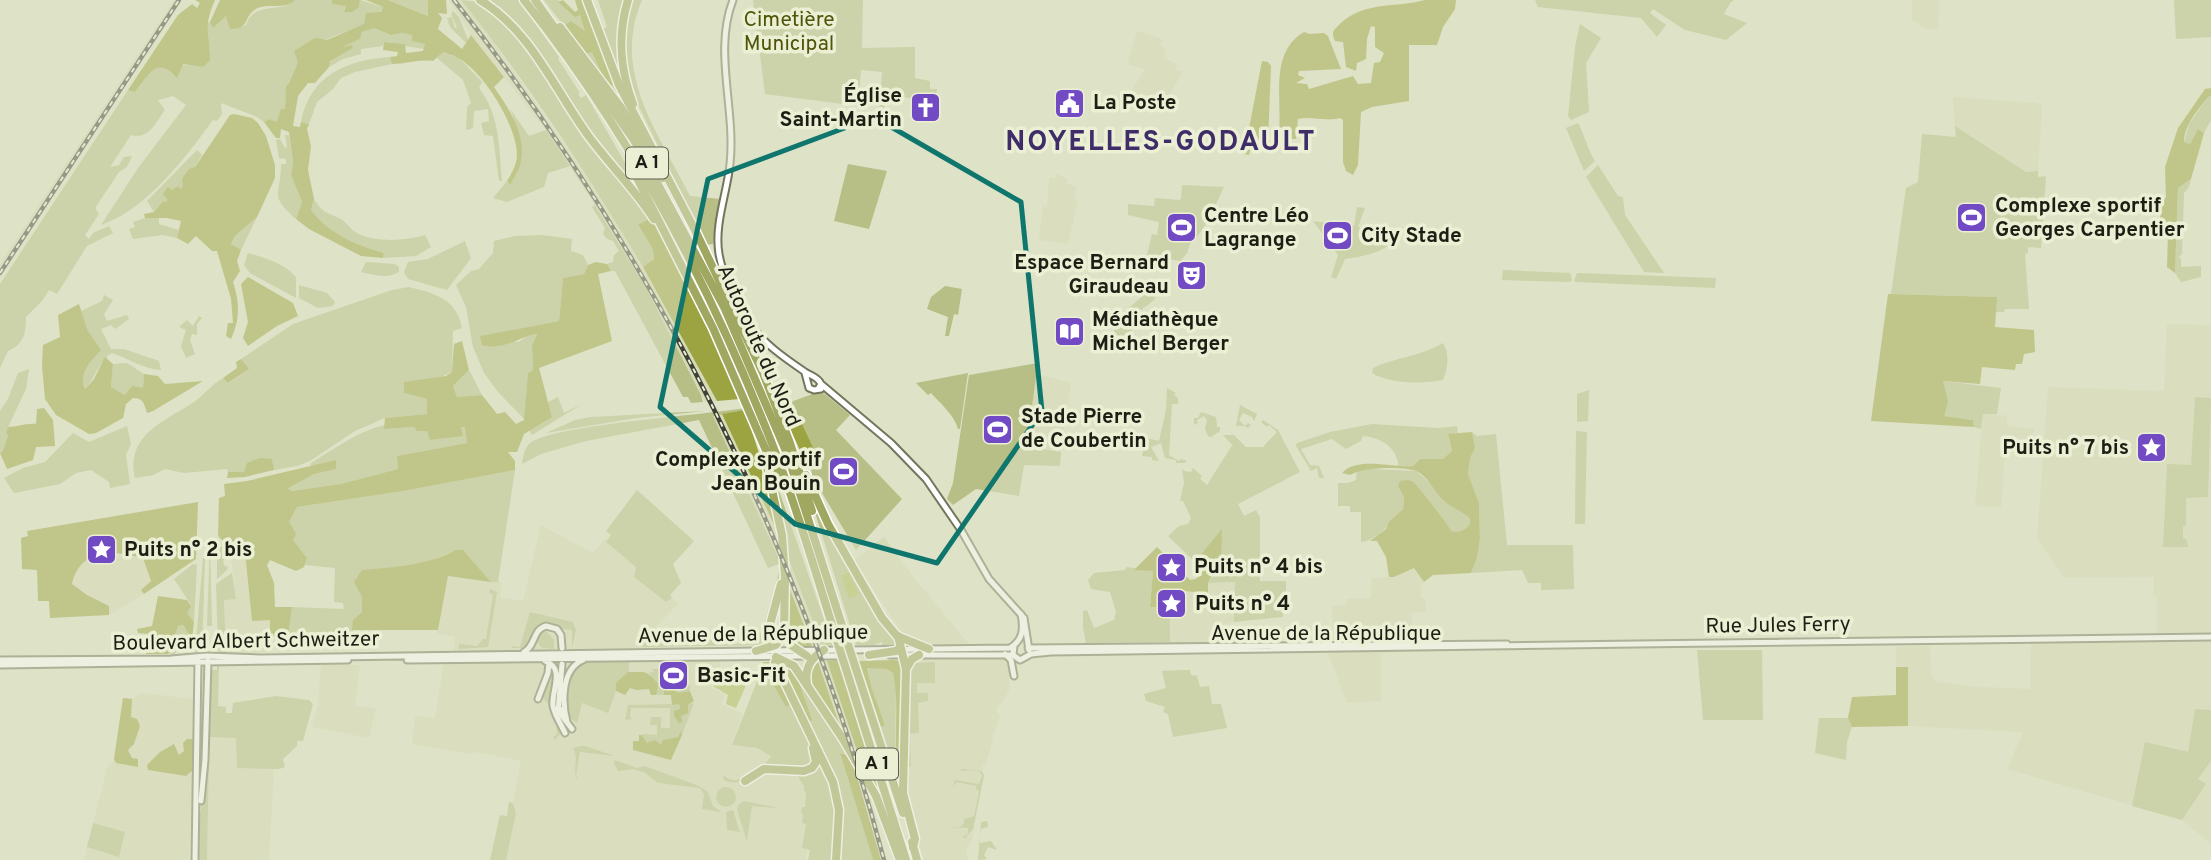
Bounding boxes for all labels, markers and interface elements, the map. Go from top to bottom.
park label: Cimetière Municipal [743,7,835,58]
place label: Église Saint-Martin [780,82,902,134]
public building icon: La Poste [1053,86,1087,120]
place label: La Poste [1093,90,1177,117]
church icon: Église Saint-Martin [908,91,942,125]
district label: NOYELLES-GODAULT [1005,125,1317,161]
road number: A 1 [626,148,668,178]
place label: Complexe sportif Georges Carpentier [1995,193,2185,244]
sports icon: Complexe sportif Georges Carpentier [1955,201,1989,235]
place label: Centre Léo Lagrange [1204,203,1309,254]
sports icon: Centre Léo Lagrange [1164,211,1198,245]
sports icon: City Stade [1321,219,1355,253]
place label: City Stade [1361,223,1462,250]
place label: Espace Bernard Giraudeau [1014,250,1169,301]
theatre icon: Espace Bernard Giraudeau [1175,258,1209,292]
street label: Autoroute du Nord [710,261,806,431]
place label: Médiathèque Michel Berger [1092,307,1229,358]
library icon: Médiathèque Michel Berger [1052,315,1086,349]
place label: Stade Pierre de Coubertin [1021,404,1147,455]
sports icon: Stade Pierre de Coubertin [981,412,1015,446]
place icon: Puits n° 7 bis [2135,431,2169,465]
place label: Puits n° 7 bis [2002,435,2129,462]
place label: Complexe sportif Jean Bouin [655,447,821,498]
sports icon: Complexe sportif Jean Bouin [827,455,861,489]
place icon: Puits n° 2 bis [84,533,118,567]
place label: Puits n° 2 bis [124,537,252,564]
place icon: Puits n° 4 bis [1154,550,1188,584]
place label: Puits n° 4 bis [1194,554,1323,581]
place icon: Puits n° 4 [1155,587,1189,621]
place label: Puits n° 4 [1195,591,1290,618]
street label: Rue Jules Ferry [1705,611,1851,641]
street label: Avenue de la République [638,619,868,651]
street label: Avenue de la République [1211,621,1441,648]
street label: Boulevard Albert Schweitzer [112,626,380,658]
sports icon: Basic-Fit [657,659,691,693]
place label: Basic-Fit [697,663,786,690]
road number: A 1 [856,748,898,779]

